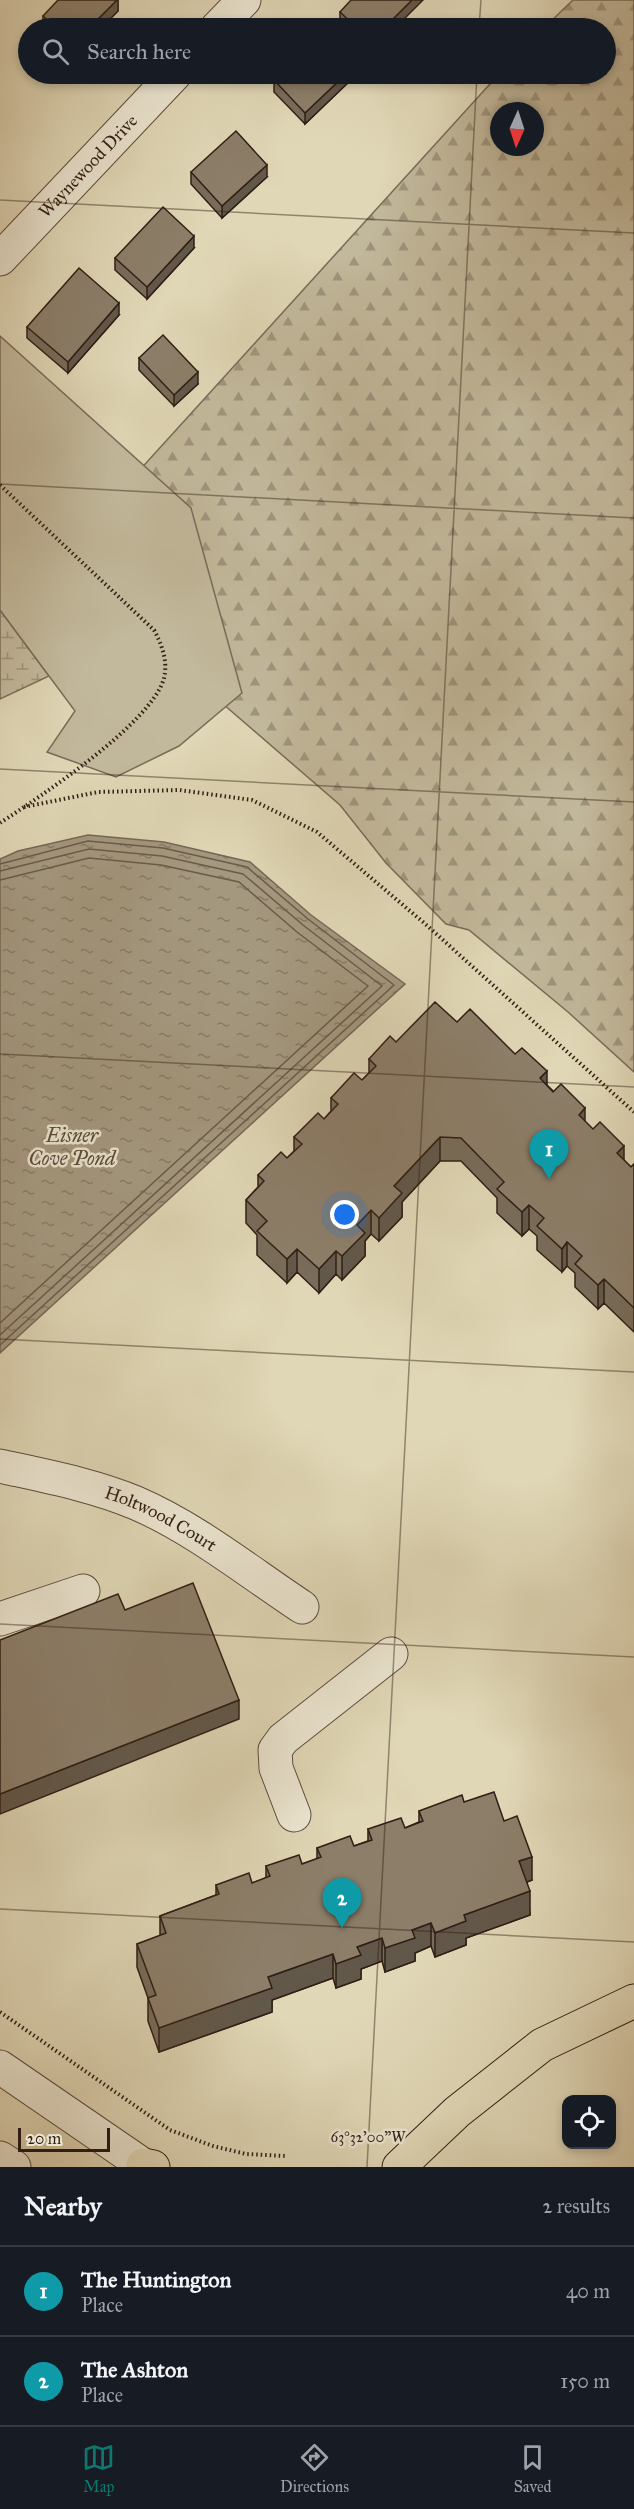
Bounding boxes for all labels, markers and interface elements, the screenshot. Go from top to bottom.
search box [18,18,616,84]
icon: search [39,35,72,68]
text: Search here [87,38,191,65]
north arrow [490,102,544,156]
street label: Waynewood Drive [34,110,142,222]
water label: Eisner Cove Pond [29,1123,117,1170]
pin: 1 [530,1130,568,1179]
your location [330,1200,359,1229]
street label: Holtwood Court [102,1481,221,1557]
pin: 2 [322,1878,362,1928]
map controls [562,2095,616,2149]
button: locate [562,2095,616,2149]
scale bar [18,2125,110,2152]
text: 63°32'00"W [331,2128,406,2146]
text: 20 m [27,2129,61,2148]
text: Nearby [24,2190,102,2222]
text: 2 results [542,2194,610,2218]
text: The Huntington [81,2266,231,2293]
text: 1 [40,2279,47,2303]
text: 40 m [566,2279,610,2303]
text: Place [81,2293,123,2317]
text: The Ashton [81,2356,188,2383]
text: 2 [39,2369,48,2393]
text: 150 m [560,2369,610,2393]
text: Place [81,2383,123,2407]
tab: Map [82,2441,115,2496]
tab: Directions [280,2441,349,2496]
tab: Saved [514,2441,552,2496]

